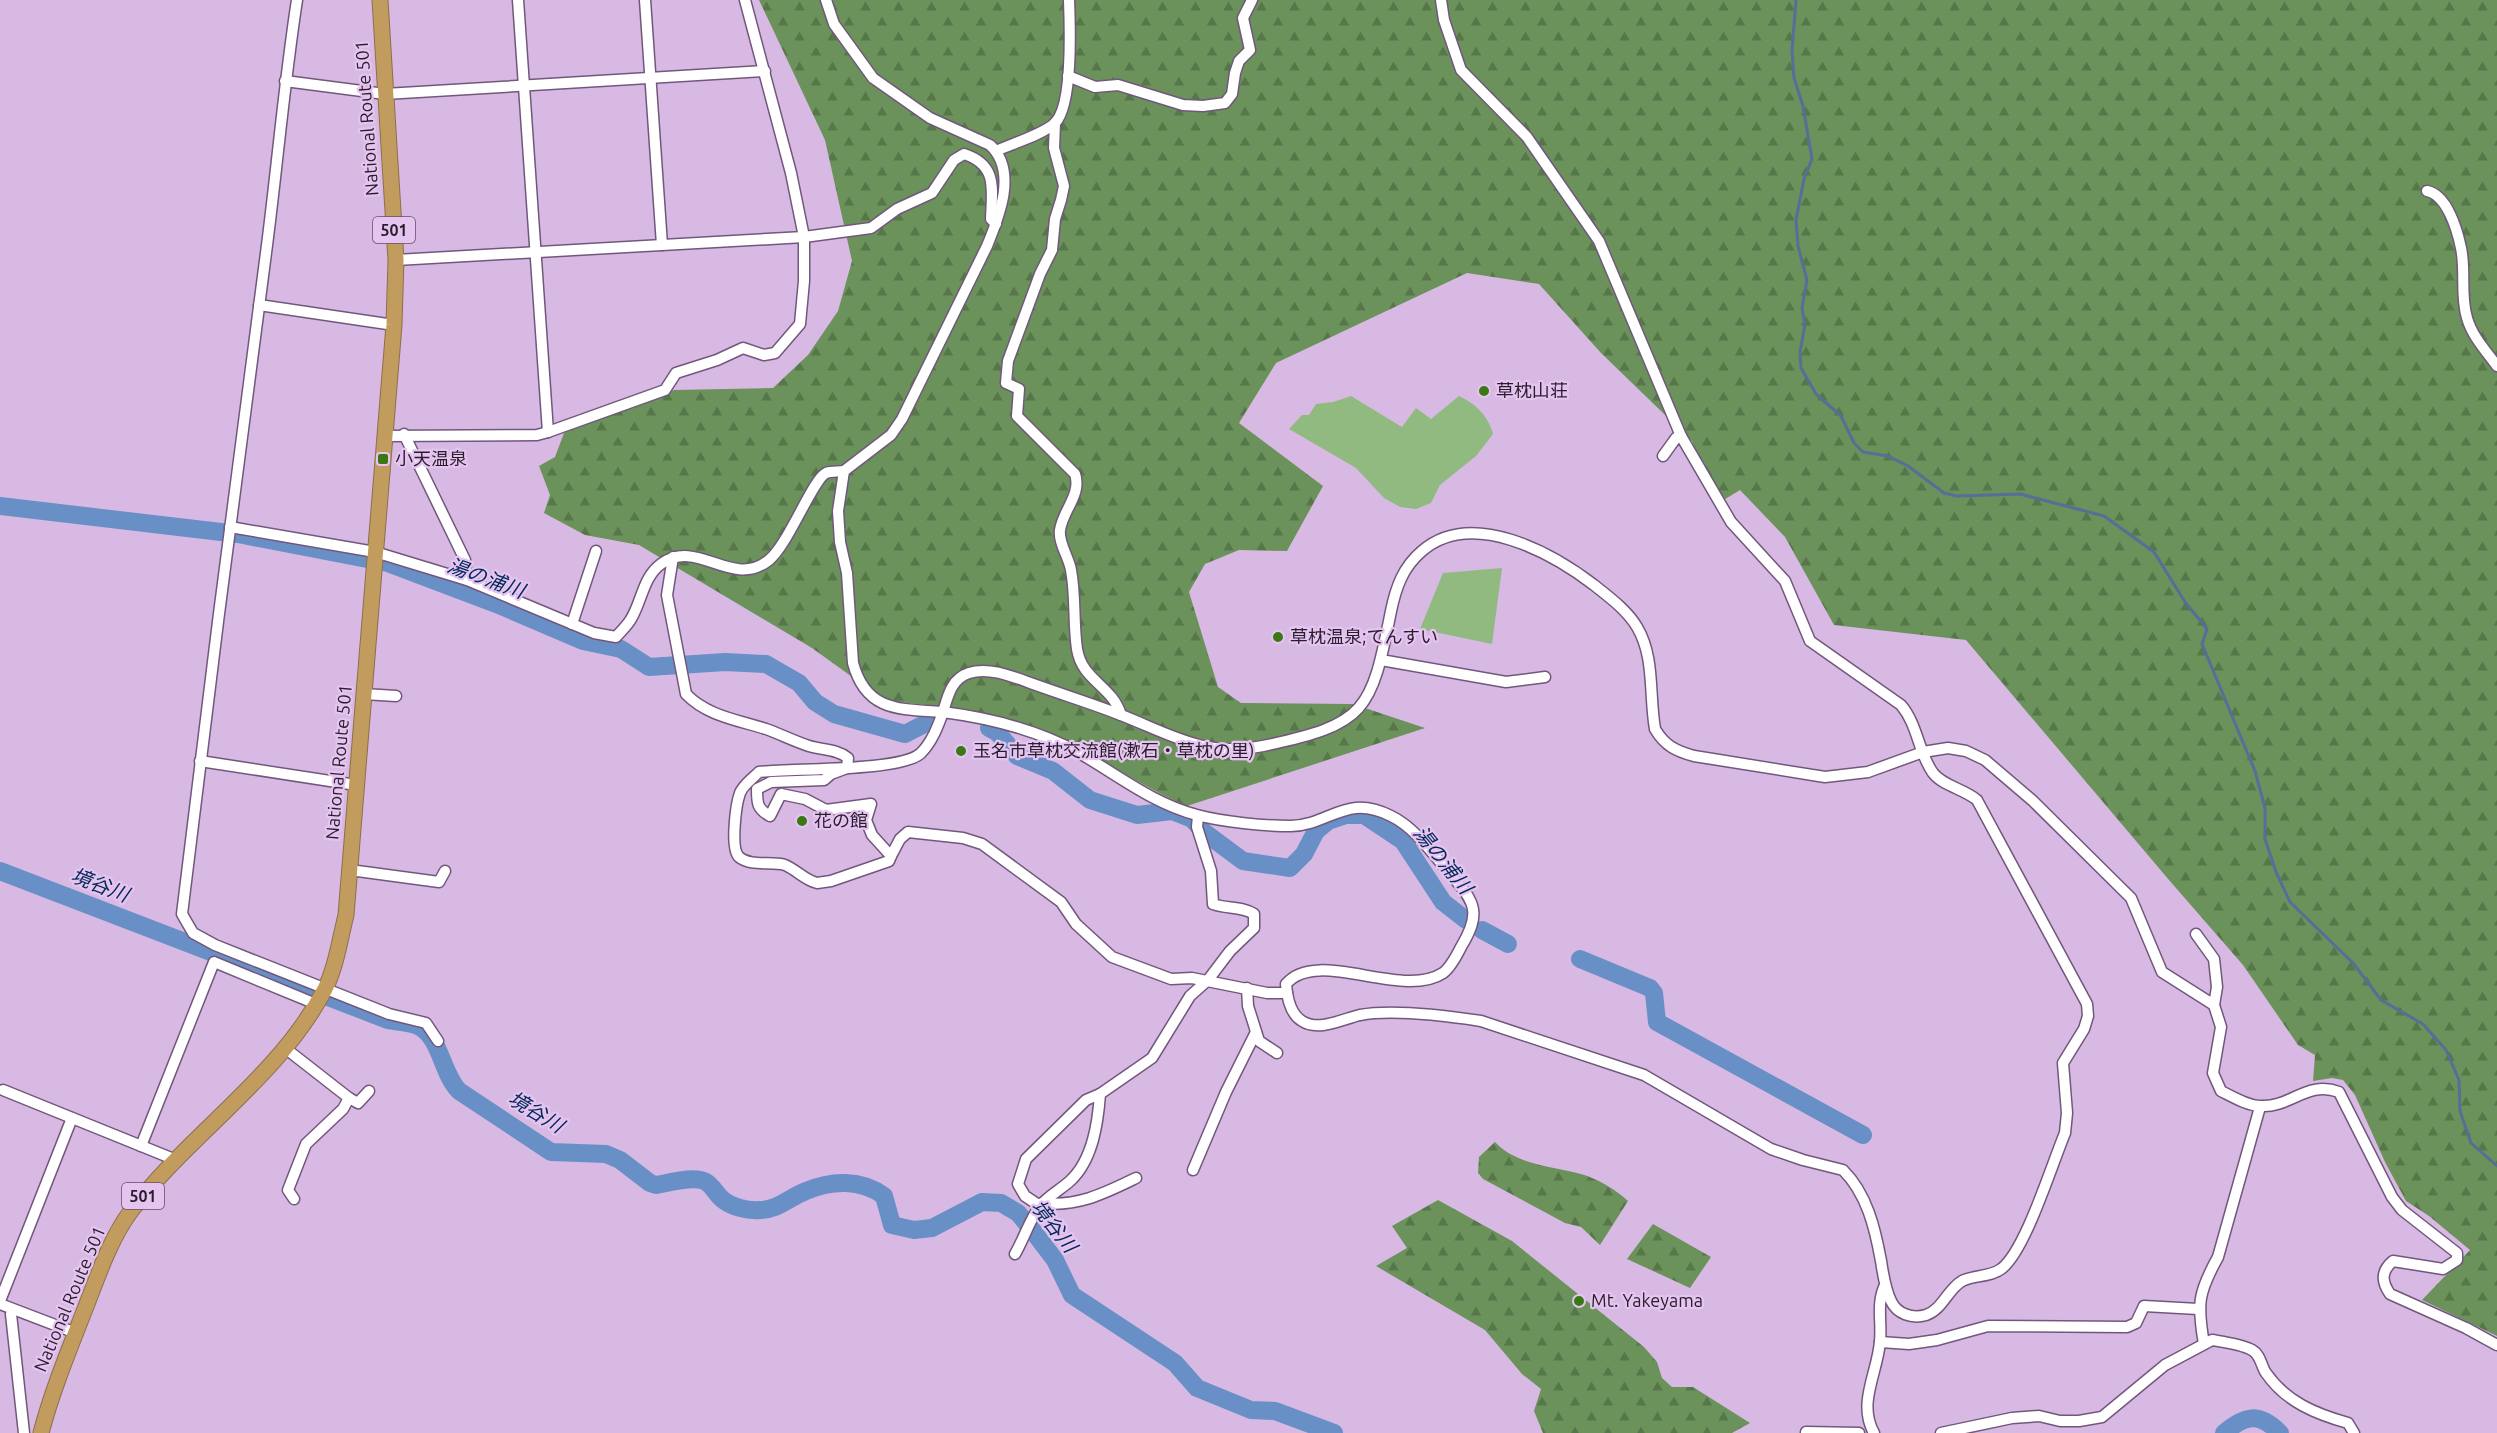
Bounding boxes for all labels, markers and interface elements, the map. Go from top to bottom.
street label: National Route 501 [351,40,381,197]
road number: 501 [373,217,415,243]
place label: 草枕山荘 [1496,380,1568,400]
marker: 草枕山荘 [1477,384,1491,398]
place label: 小天温泉 [395,448,467,468]
marker: 小天温泉 [376,452,390,466]
water label: 湯の浦川 [445,553,530,603]
place label: 草枕温泉;てんすい [1290,626,1438,646]
marker: 草枕温泉;てんすい [1271,630,1285,644]
street label: National Route 501 [321,683,355,840]
place label: 玉名市草枕交流館(漱石・草枕の里) [973,740,1254,761]
marker: 玉名市草枕交流館(漱石・草枕の里) [954,744,968,758]
place label: 花の館 [814,810,868,830]
marker: 花の館 [795,814,809,828]
water label: 湯の浦川 [1409,821,1479,900]
water label: 境谷川 [68,863,134,907]
water label: 境谷川 [505,1086,570,1138]
road number: 501 [122,1183,164,1209]
water label: 境谷川 [1027,1195,1083,1258]
street label: National Route 501 [29,1223,109,1374]
place label: Mt. Yakeyama [1591,1290,1703,1310]
marker: Mt. Yakeyama [1572,1294,1586,1308]

